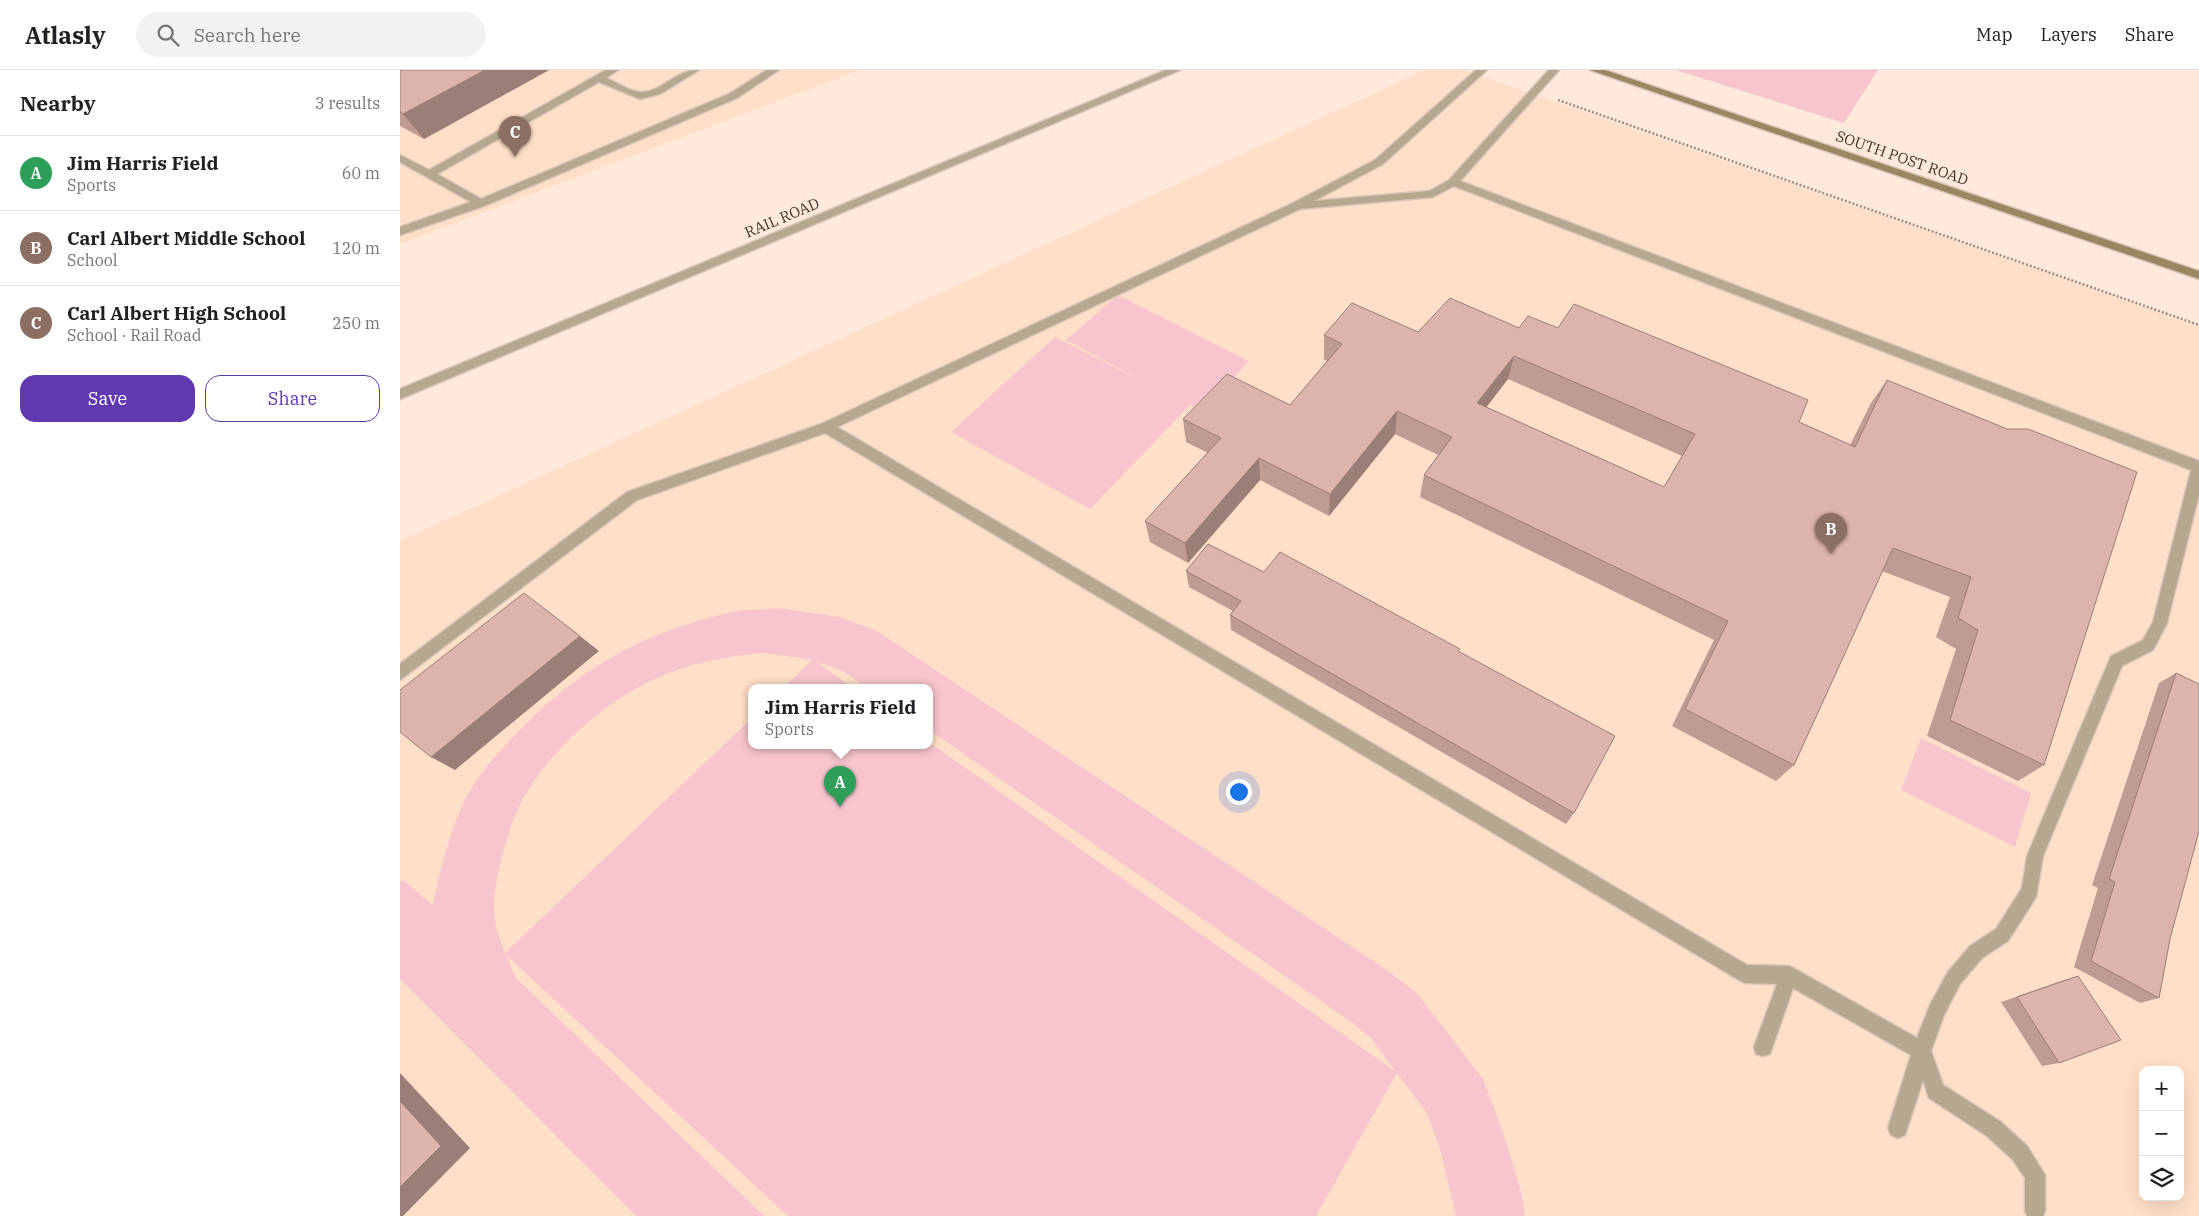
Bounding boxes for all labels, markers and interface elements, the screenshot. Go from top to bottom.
search box [136,12,486,57]
text: Atlasly [25,19,106,51]
icon: search [154,21,182,49]
text: Search here [194,23,301,47]
text: Map [1976,23,2013,46]
text: Layers [2041,23,2097,46]
text: Share [2125,23,2174,46]
text: Nearby [20,89,96,117]
text: 3 results [315,93,380,113]
pin: C [499,116,531,157]
street label: SOUTH POST ROAD [1833,126,1971,189]
text: Jim Harris Field [67,151,218,175]
text: A [30,163,42,183]
text: 60 m [342,163,380,183]
text: Sports [67,175,116,195]
street label: RAIL ROAD [742,193,822,242]
text: Carl Albert Middle School [67,226,305,250]
text: B [30,238,42,258]
text: 120 m [332,238,380,258]
text: School [67,250,118,270]
text: Carl Albert High School [67,301,286,325]
text: C [31,313,41,333]
text: 250 m [332,313,380,333]
text: School · Rail Road [67,325,201,345]
button: Save [20,375,195,422]
button: Share [205,375,380,422]
pin: B [1815,513,1847,554]
popup [748,684,933,749]
text: Jim Harris Field [765,695,916,719]
text: Sports [765,719,814,739]
pin: A [824,766,856,807]
your location [1226,779,1252,805]
map controls [2139,1066,2184,1201]
button: + [2139,1066,2184,1111]
button: − [2139,1111,2184,1156]
button: layers [2139,1156,2184,1201]

